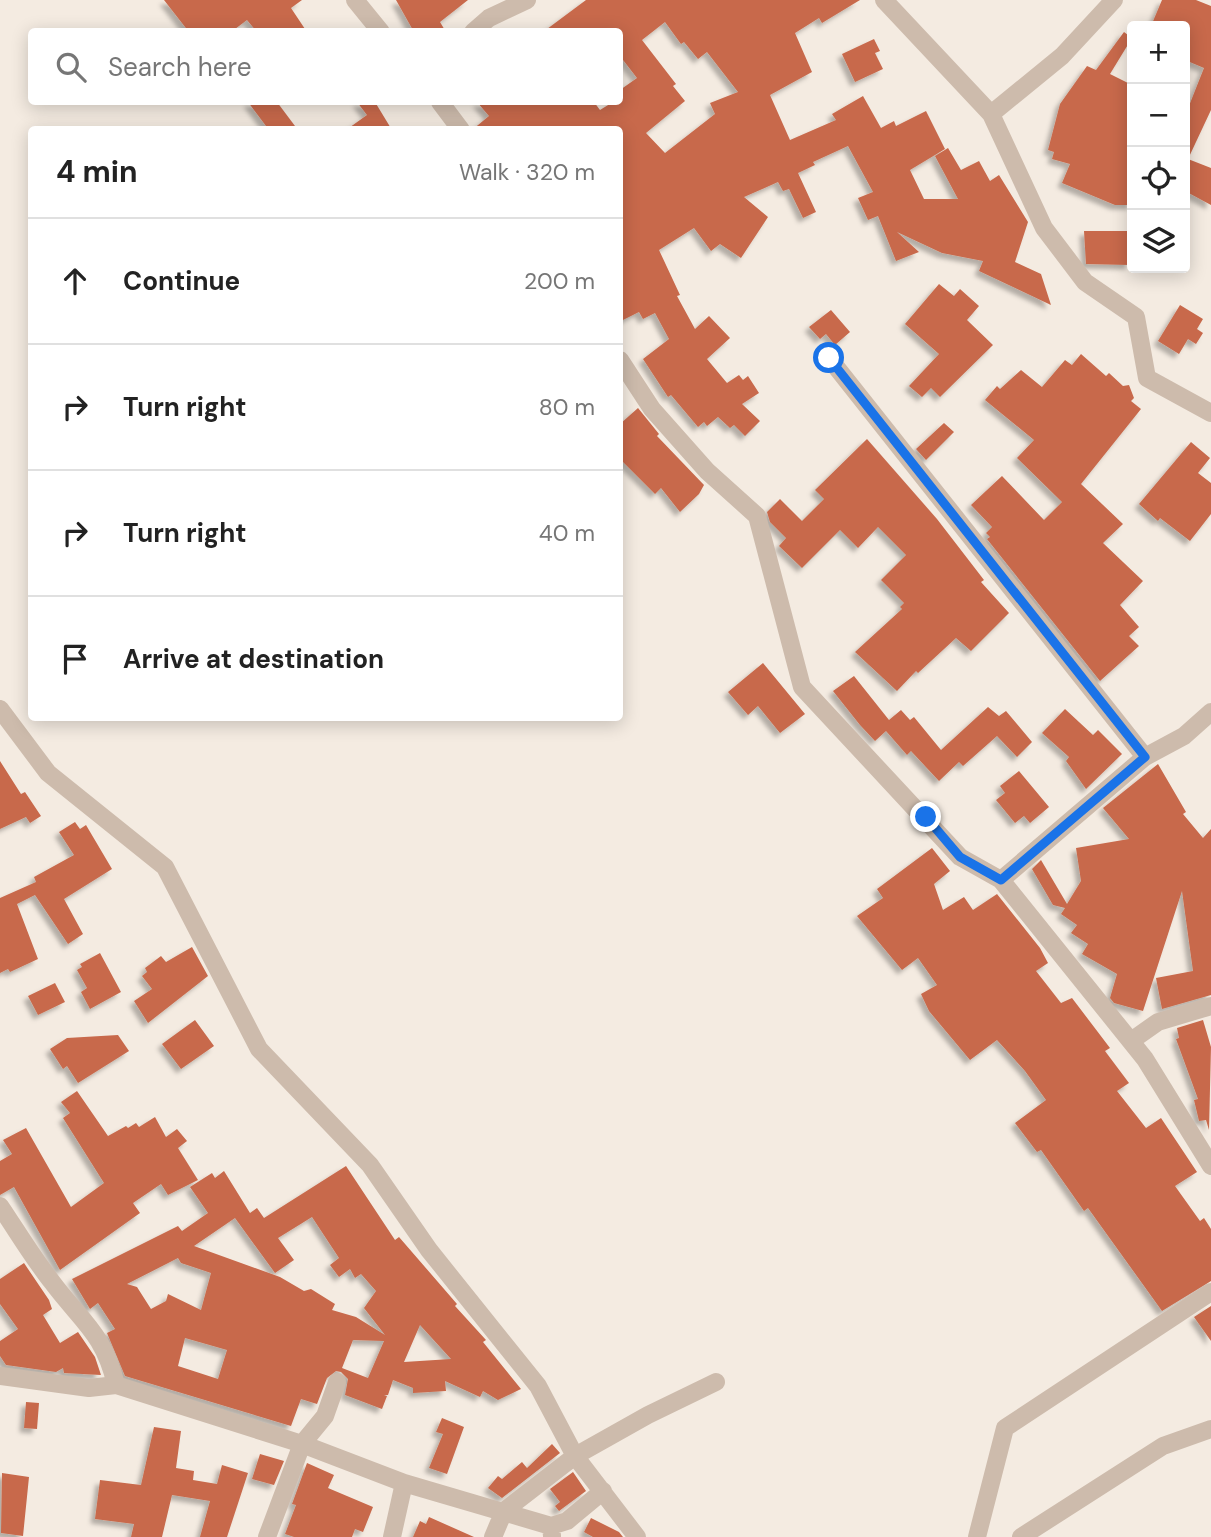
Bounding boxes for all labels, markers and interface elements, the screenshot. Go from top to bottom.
map controls [1127,21,1190,273]
button: + [1127,21,1190,84]
search box [28,28,623,105]
icon: search [52,48,90,86]
text: Search here [108,50,251,84]
button: − [1127,84,1190,147]
button: locate [1127,147,1190,210]
text: 4 min [56,152,138,191]
text: Walk · 320 m [459,157,595,187]
button: layers [1127,210,1190,273]
icon: ahead [56,262,94,300]
text: Continue [123,264,240,298]
text: 200 m [524,266,595,296]
route start [813,342,844,373]
icon: right [56,388,94,426]
text: Turn right [123,390,247,424]
text: 80 m [539,392,595,422]
icon: right [56,514,94,552]
text: Turn right [123,516,247,550]
text: 40 m [539,518,595,548]
icon: arrive [56,640,94,678]
text: Arrive at destination [123,642,384,676]
route end [910,801,941,832]

